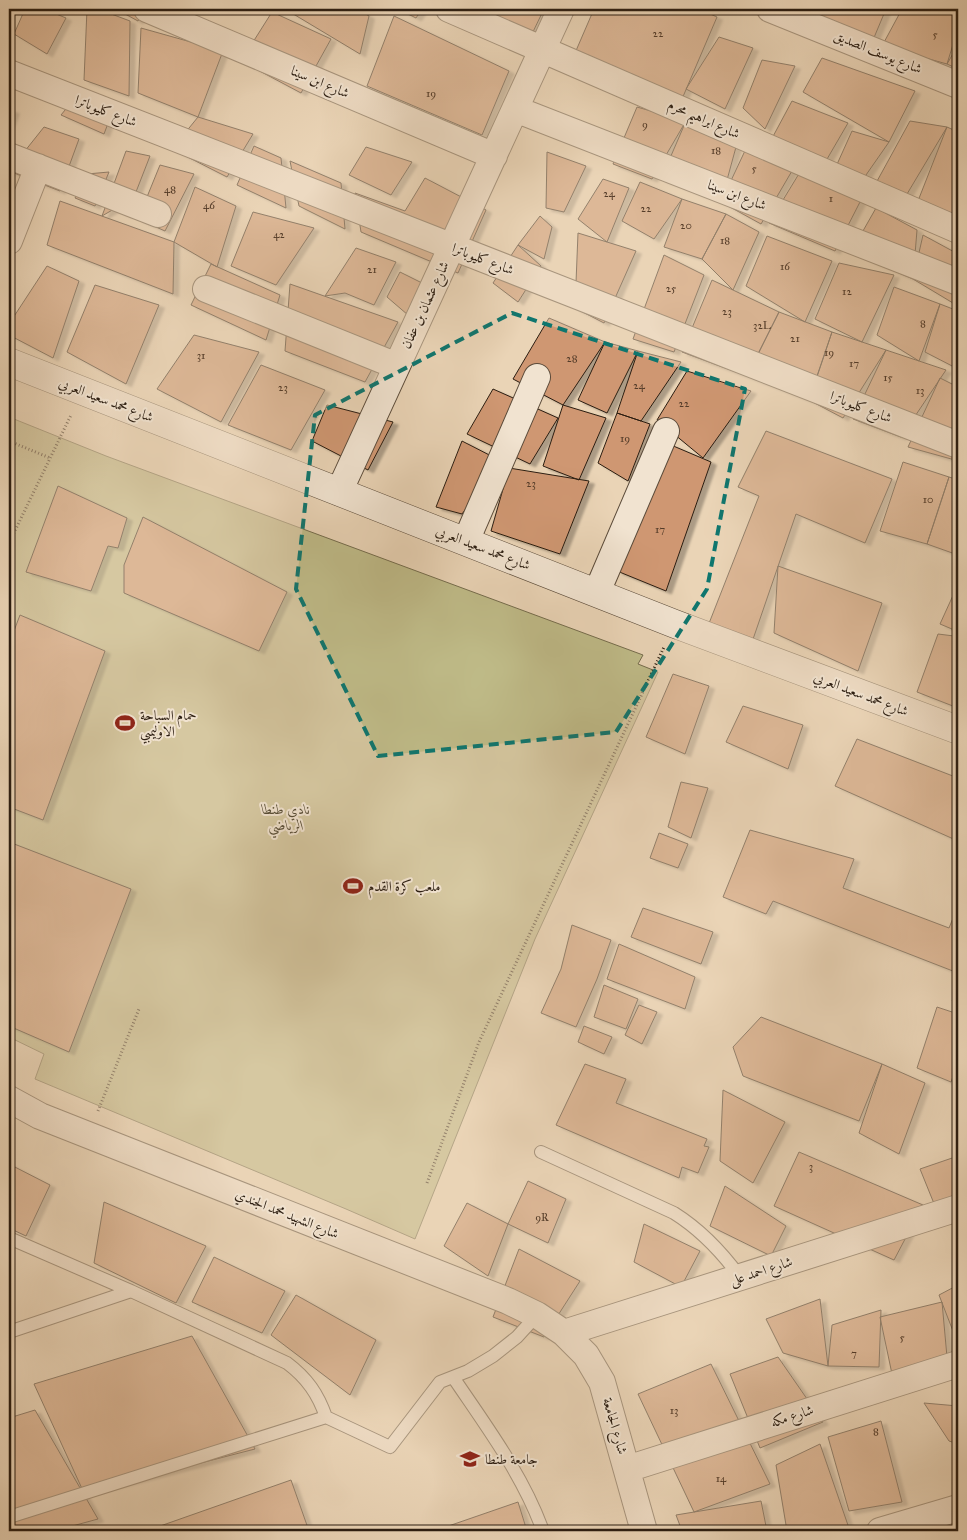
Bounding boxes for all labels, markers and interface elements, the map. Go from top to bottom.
house number: 22 [653,27,664,40]
street label: شارع يوسف الصديق [830,27,924,80]
house number: 5 [932,28,938,41]
street label: شارع ابن سينا [287,62,352,105]
house number: 19 [426,87,436,100]
street label: شارع كليوباترا [72,91,139,133]
street label: شارع ابراهيم محرم [663,96,743,147]
house number: 9 [642,118,648,131]
house number: 18 [711,144,721,157]
house number: 5 [751,162,757,175]
street label: شارع ابن سينا [704,176,769,217]
house number: 48 [164,183,176,196]
house number: 24 [603,187,616,200]
house number: 1 [829,192,833,205]
house number: 46 [203,199,215,212]
house number: 22 [641,202,652,215]
house number: 20 [680,219,692,232]
house number: 42 [273,228,285,241]
house number: 18 [720,234,730,247]
street label: شارع كليوباترا [449,239,516,281]
street label: شارع عثمان بن عفان [397,258,455,353]
house number: 16 [780,260,790,273]
house number: 21 [367,263,377,276]
house number: 25 [666,282,676,295]
house number: 12 [842,285,852,298]
house number: 23 [722,305,732,318]
house number: 8 [920,317,926,330]
house number: 32L [753,319,771,332]
house number: 21 [790,332,800,345]
house number: 19 [824,346,834,359]
house number: 31 [197,349,205,362]
house number: 28 [566,352,578,365]
house number: 17 [849,357,859,370]
house number: 15 [883,371,893,384]
street label: شارع محمد سعيد العربي [55,374,156,429]
house number: 24 [633,379,646,392]
house number: 23 [278,381,288,394]
house number: 13 [916,384,924,397]
street label: شارع كليوباترا [827,387,894,429]
house number: 22 [679,397,690,410]
house number: 19 [620,432,630,445]
house number: 23 [526,477,536,490]
house number: 10 [923,493,933,506]
street label: شارع محمد سعيد العربي [432,522,533,577]
house number: 17 [655,523,665,536]
street label: شارع محمد سعيد العربي [810,668,911,723]
place label: حمام السباحة الاوليمبي [140,707,197,744]
sports icon: حمام السباحة الاوليمبي [114,712,136,734]
park label: نادي طنطا الرياضي [260,801,310,839]
sports icon: ملعب كرة القدم [342,875,364,897]
place label: ملعب كرة القدم [368,878,440,899]
house number: 3 [809,1160,813,1173]
street label: شارع الشهيد محمد الجندي [232,1186,341,1245]
house number: 9R [535,1211,549,1224]
street label: شارع احمد على [727,1253,795,1292]
house number: 5 [899,1331,905,1344]
house number: 7 [851,1347,857,1360]
street label: شارع الجامعة [596,1396,631,1457]
street label: شارع مكه [768,1401,816,1434]
house number: 13 [670,1404,678,1417]
house number: 8 [873,1425,879,1438]
school or university icon: جامعة طنطا [459,1448,481,1470]
place label: جامعة طنطا [485,1451,538,1468]
house number: 14 [716,1472,727,1485]

